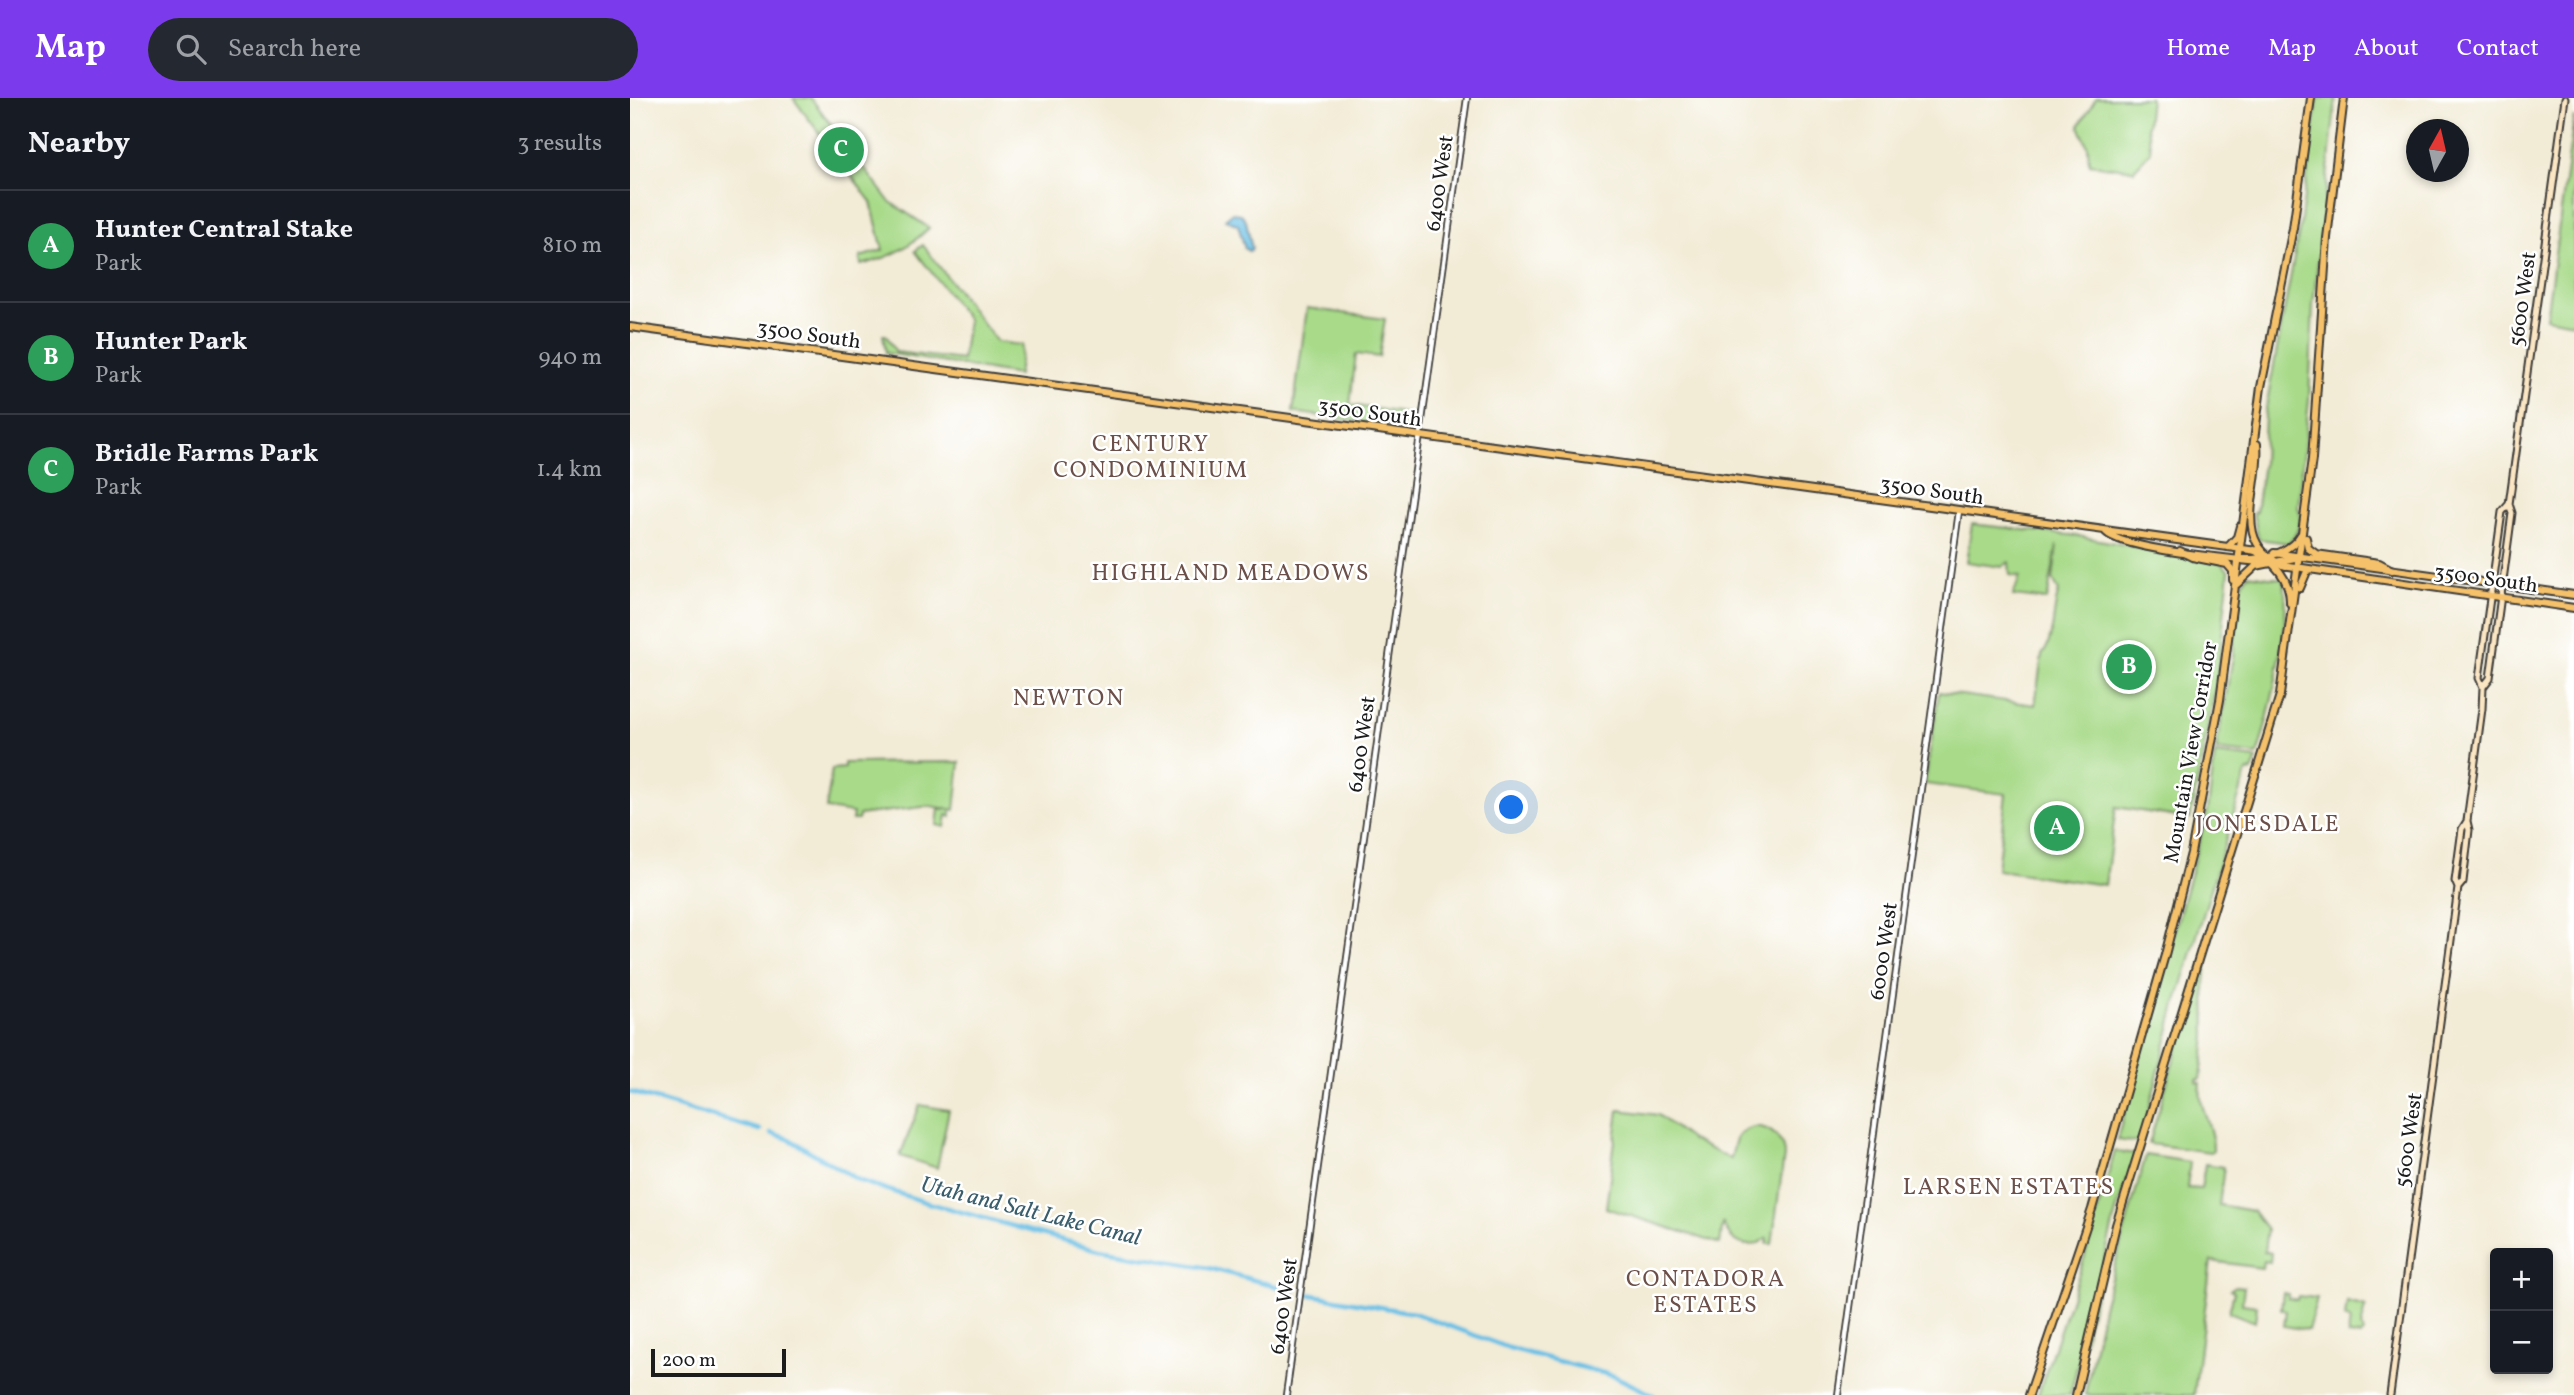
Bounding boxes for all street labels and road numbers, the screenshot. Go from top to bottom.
street label: 6400 West [1419,133,1462,233]
street label: 5600 West [2502,250,2545,349]
street label: 3500 South [755,314,863,357]
street label: 3500 South [1316,392,1424,435]
street label: 3500 South [1878,470,1986,513]
street label: 3500 South [2432,558,2540,601]
street label: Mountain View Corridor [2158,639,2225,865]
street label: 6400 West [1341,694,1384,794]
street label: 6000 West [1863,900,1906,1002]
street label: 5600 West [2388,1091,2431,1190]
street label: 6400 West [1263,1256,1306,1356]

